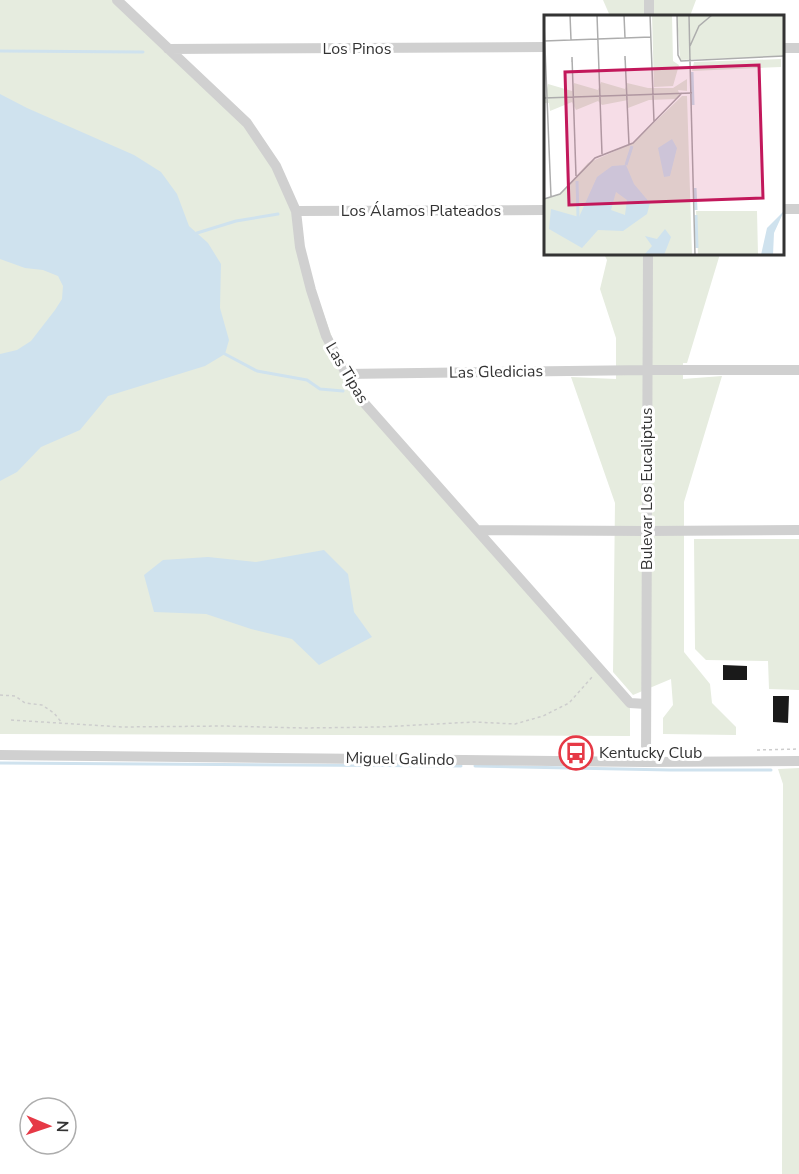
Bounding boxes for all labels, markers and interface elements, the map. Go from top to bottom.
inset map [544,15,784,255]
street label: Los Pinos [323,38,391,60]
street label: Los Álamos Plateados [341,200,501,222]
street label: Las Tipas [320,338,374,408]
street label: Las Gledicias [449,360,543,384]
street label: Bulevar Los Eucaliptus [636,408,658,570]
bus stop icon: Kentucky Club [558,735,594,771]
place label: Kentucky Club [599,742,702,764]
street label: Miguel Galindo [345,747,455,771]
north arrow [18,1096,78,1156]
text: N [51,1120,73,1133]

